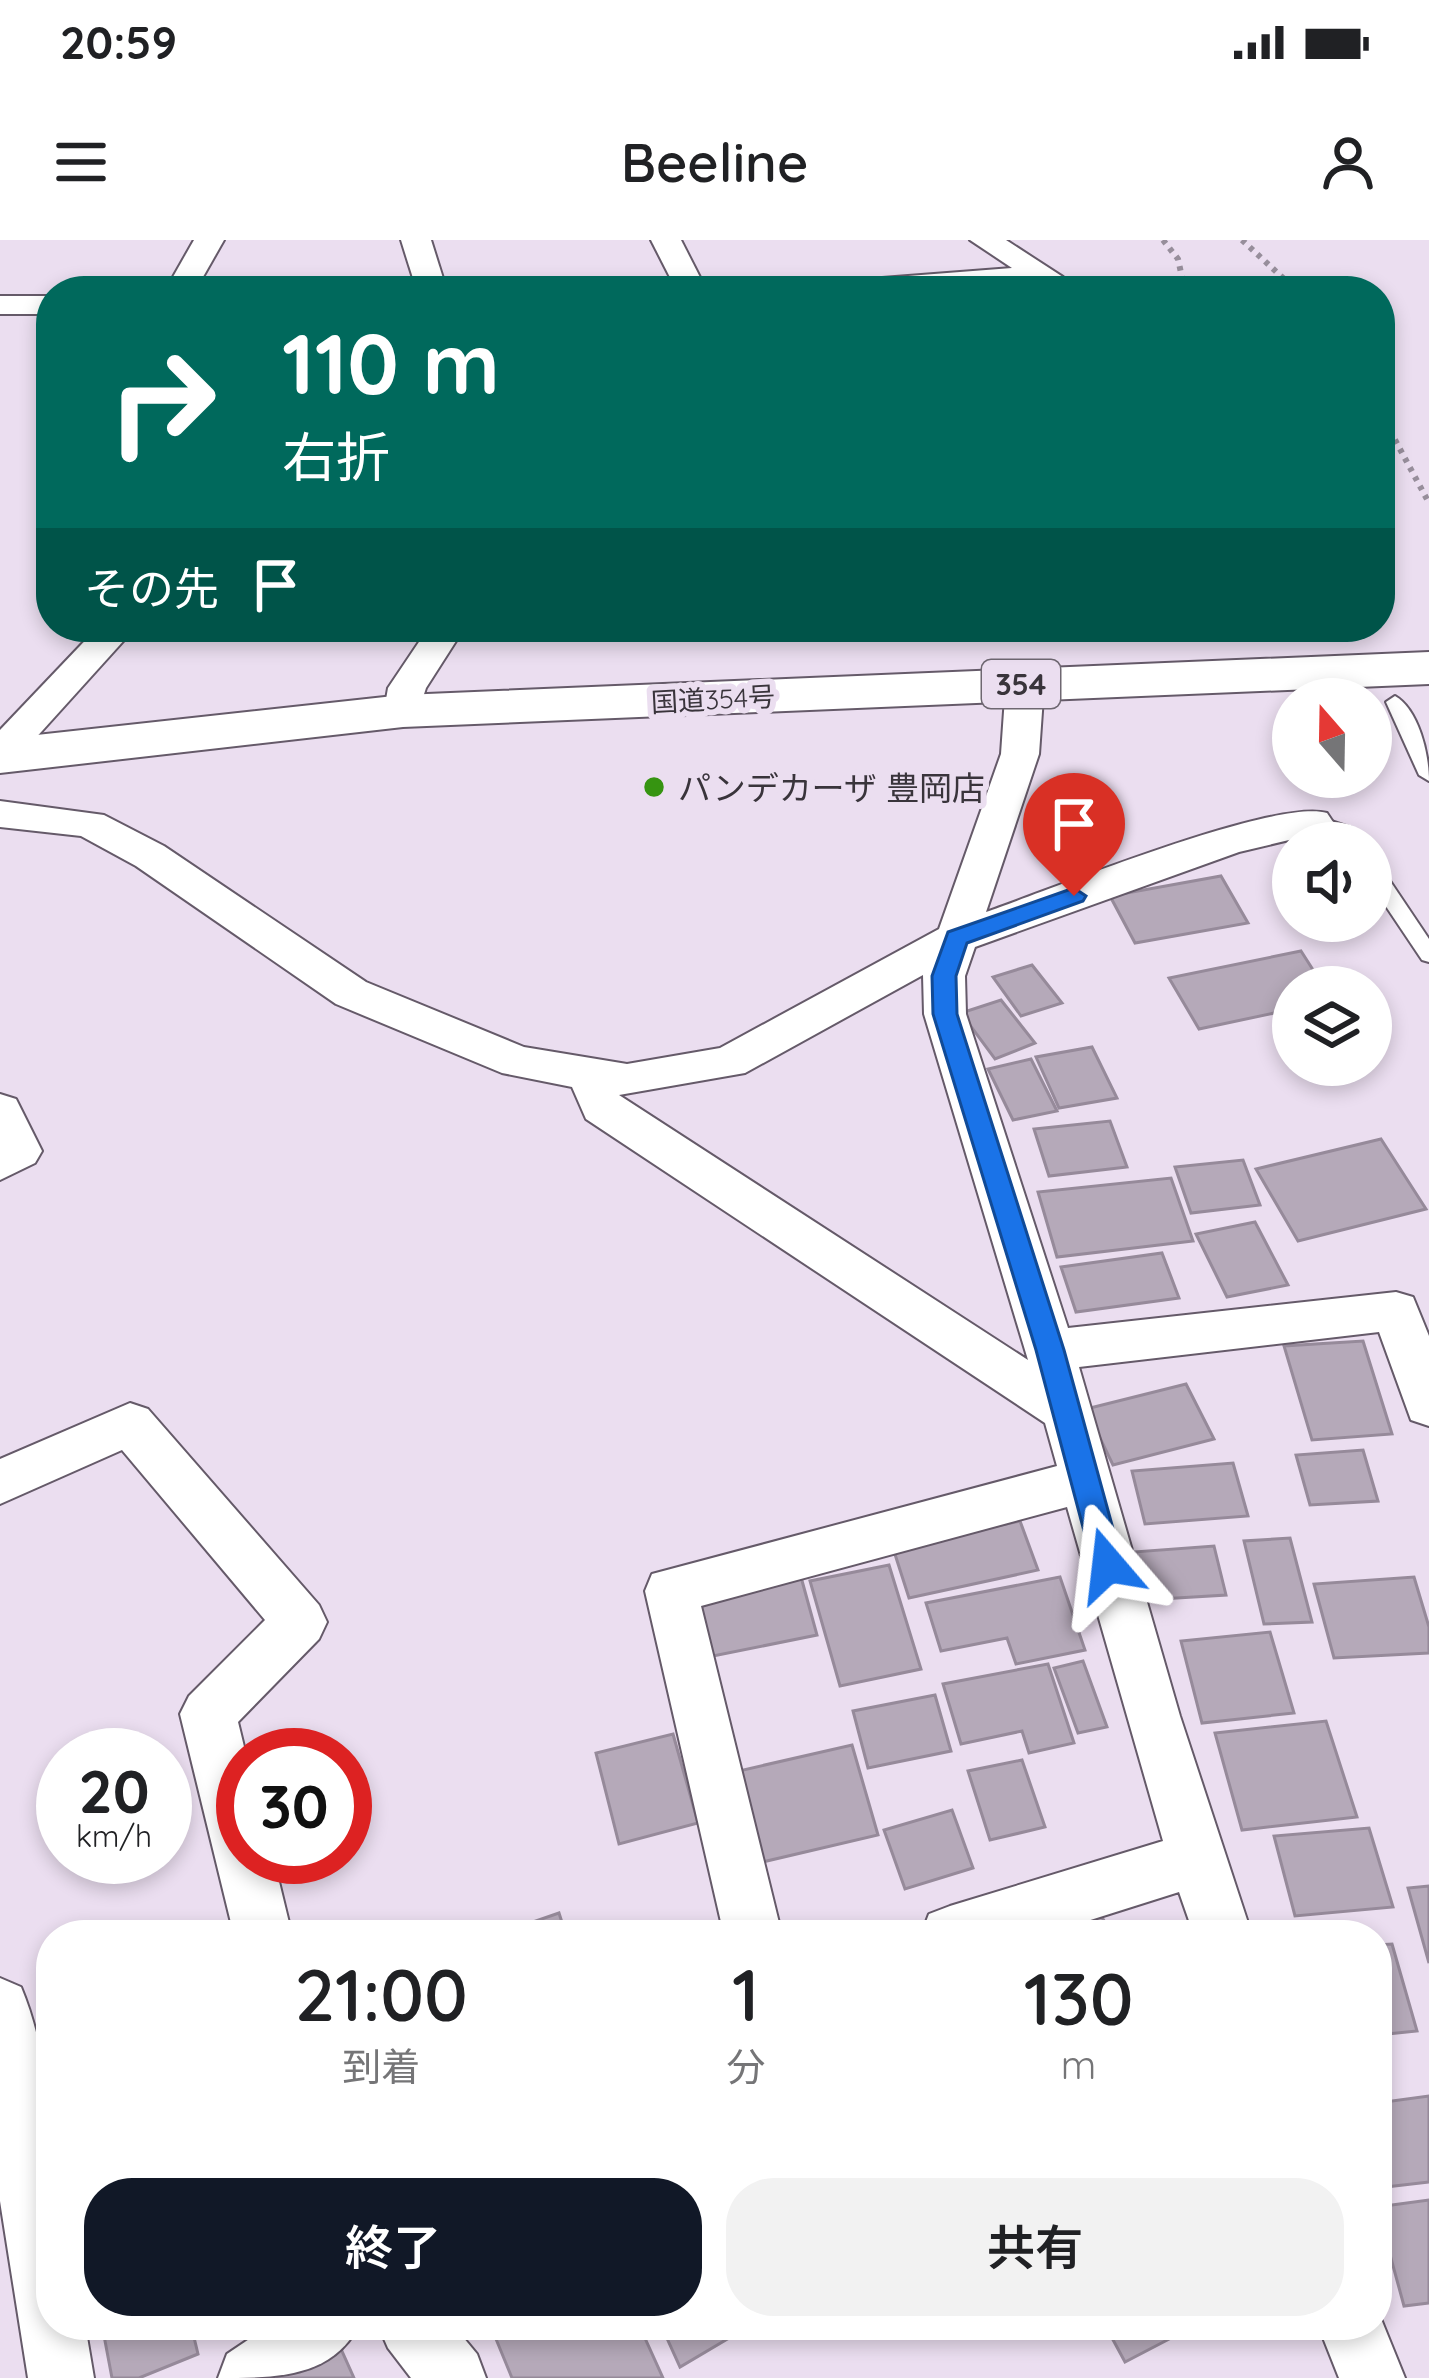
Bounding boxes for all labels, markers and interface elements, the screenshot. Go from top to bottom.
text: 20:59 [60,14,177,70]
text: Beeline [621,128,808,196]
icon: menu [48,129,114,195]
icon: person [1315,129,1381,195]
text: 110 m [282,310,500,415]
icon: right [84,324,240,480]
text: 右折 [282,423,390,491]
icon: arrive [243,552,309,618]
text: その先 [84,560,219,616]
road number: 354 [982,660,1060,708]
north arrow [1272,678,1392,798]
map controls [1272,678,1392,1086]
street label: 国道354号 [650,679,776,719]
place label: パンデカーザ 豊岡店 [678,767,985,808]
pin [1023,773,1125,896]
marker: パンデカーザ 豊岡店 [641,774,667,800]
icon: arrive [1041,791,1107,857]
button: sound [1272,822,1392,942]
button: layers [1272,966,1392,1086]
position arrow [1045,1502,1171,1628]
speed limit sign: 30 [216,1728,372,1884]
text: 20 [79,1753,149,1828]
text: km/h [76,1817,152,1855]
text: 21:00 [294,1949,468,2039]
text: 1 [732,1949,760,2039]
text: 130 [1024,1953,1134,2043]
text: m [1061,2040,1096,2089]
text: 到着 [342,2042,420,2091]
text: 分 [726,2042,765,2091]
button: 終了 [84,2178,702,2316]
button: 共有 [726,2178,1344,2316]

